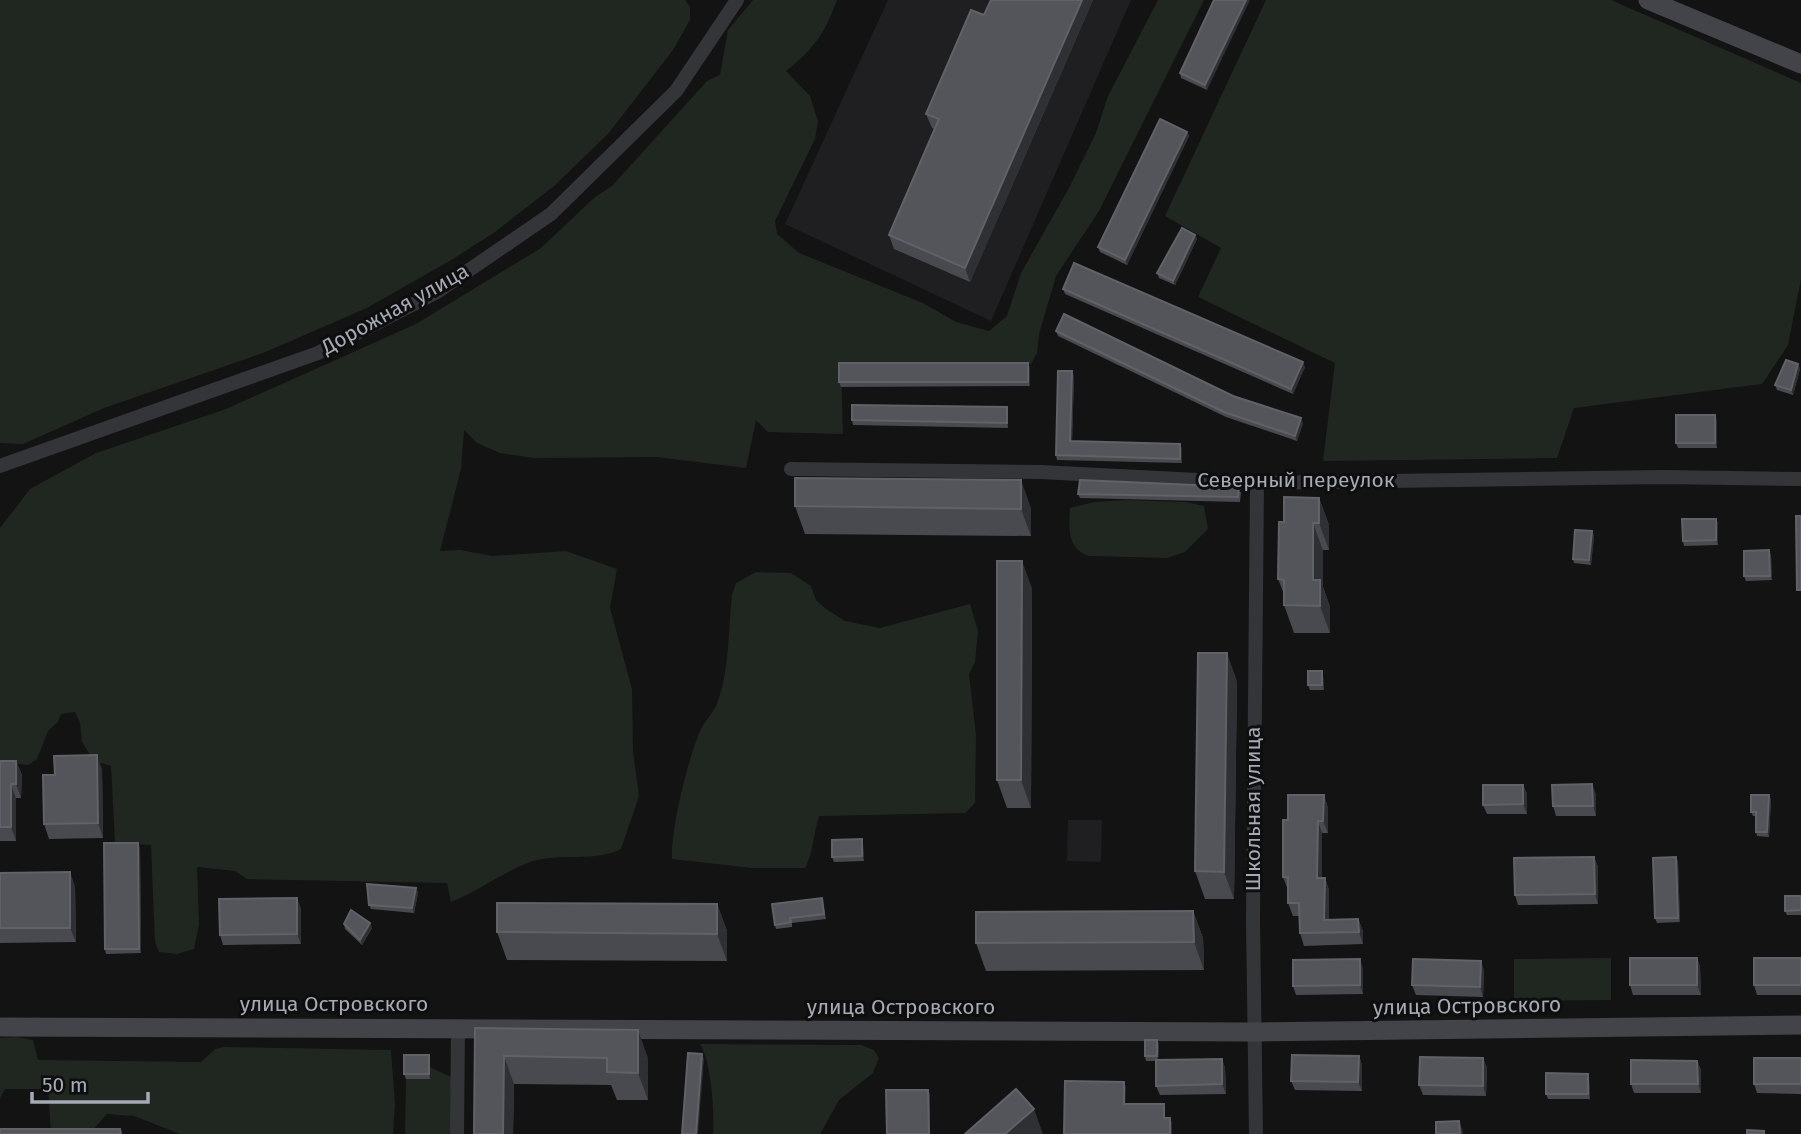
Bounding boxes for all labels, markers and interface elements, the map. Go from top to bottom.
street label: Дорожная улица [316,258,473,361]
street label: Северный переулок [1197,467,1395,493]
street label: Школьная улица [1240,727,1266,891]
street label: улица Островского [240,991,428,1017]
street label: улица Островского [1373,991,1561,1021]
street label: улица Островского [807,994,995,1020]
scale bar [32,1060,147,1104]
text: 50 m [42,1072,88,1098]

